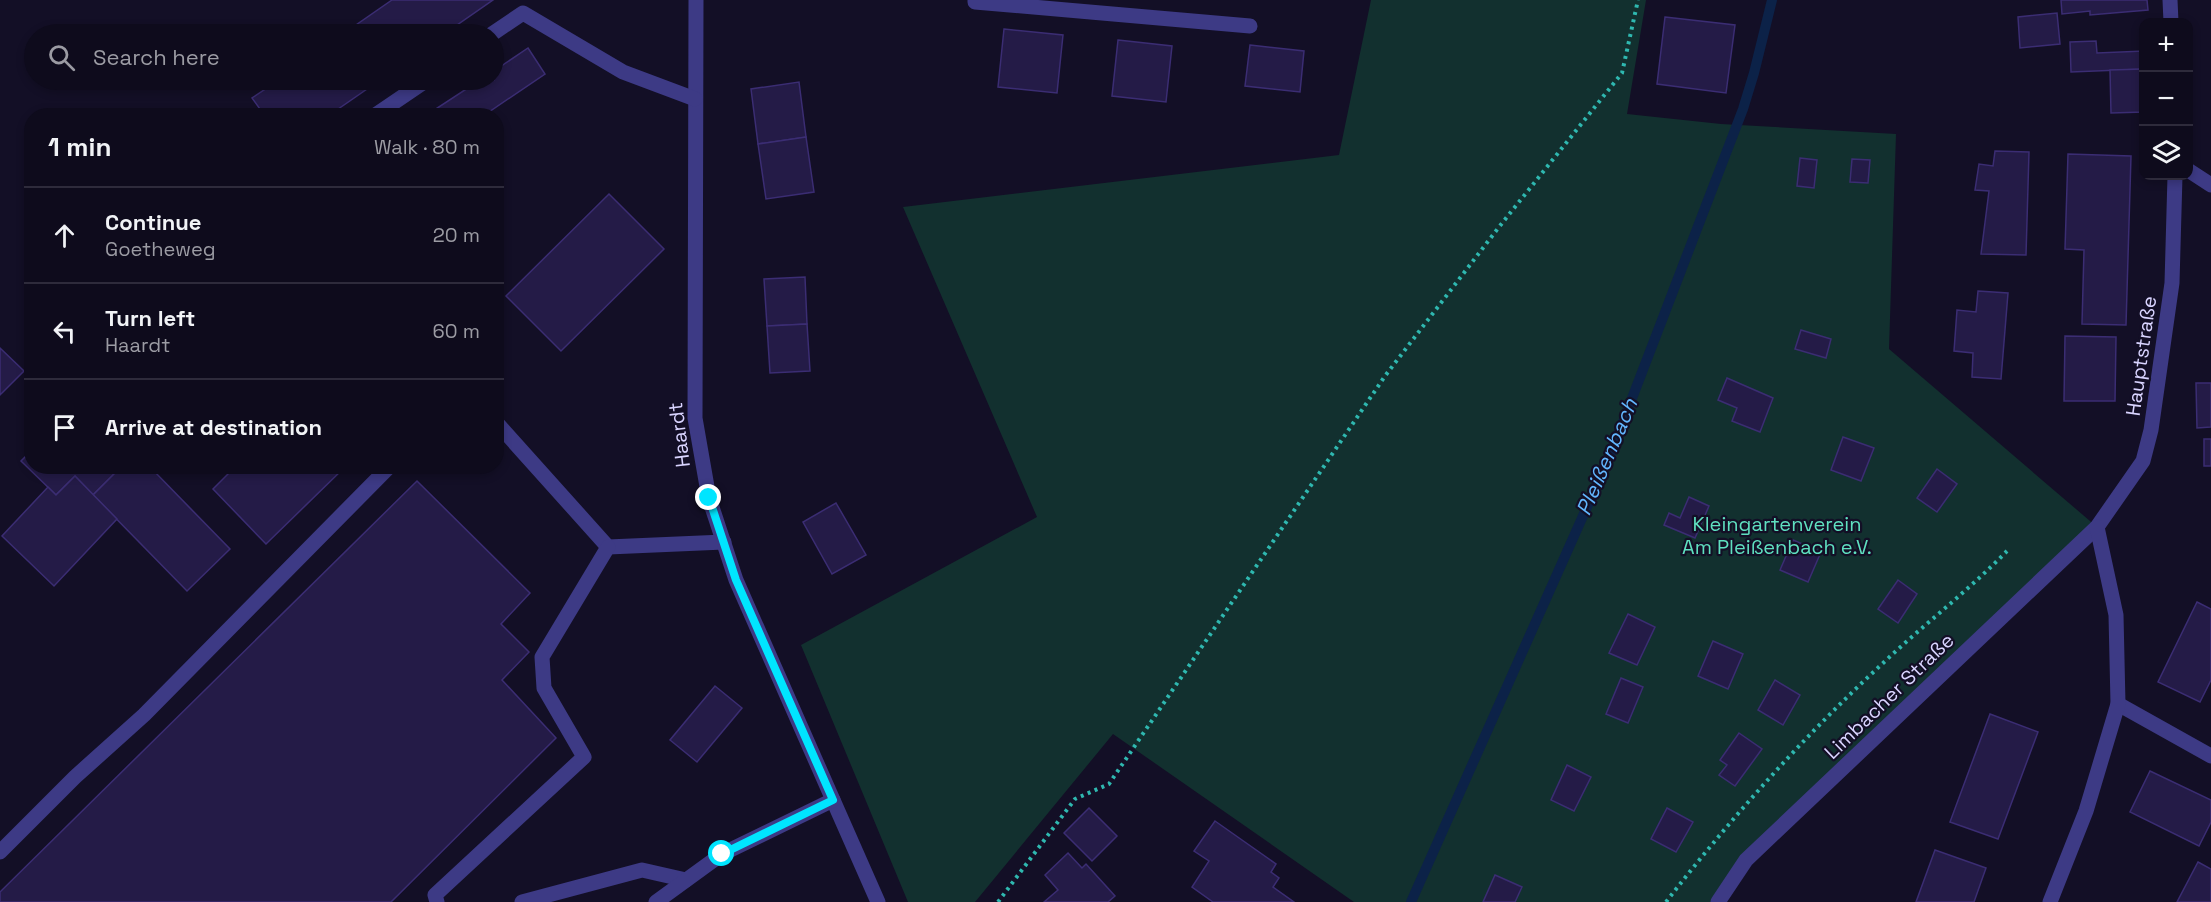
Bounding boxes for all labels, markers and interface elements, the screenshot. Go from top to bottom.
map controls [2139,18,2193,180]
button: + [2139,18,2193,72]
search box [24,24,504,90]
icon: search [45,41,78,74]
text: Search here [93,43,220,71]
button: − [2139,72,2193,126]
button: layers [2139,126,2193,180]
text: 1 min [48,130,112,164]
text: Walk · 80 m [374,134,480,160]
text: Continue [105,208,201,236]
icon: ahead [48,219,81,252]
text: 20 m [433,222,480,248]
text: Goetheweg [105,236,216,262]
street label: Hauptstraße [2120,294,2162,418]
text: Turn left [105,304,195,332]
icon: left [48,315,81,348]
text: 60 m [433,318,480,344]
text: Haardt [105,332,170,358]
water label: Pleißenbach [1570,393,1644,519]
street label: Haardt [662,401,696,469]
icon: arrive [48,411,81,444]
text: Arrive at destination [105,413,322,441]
route end [695,484,721,510]
park label: Kleingartenverein Am Pleißenbach e.V. [1682,511,1872,560]
street label: Limbacher Straße [1819,627,1959,765]
route start [708,840,734,866]

